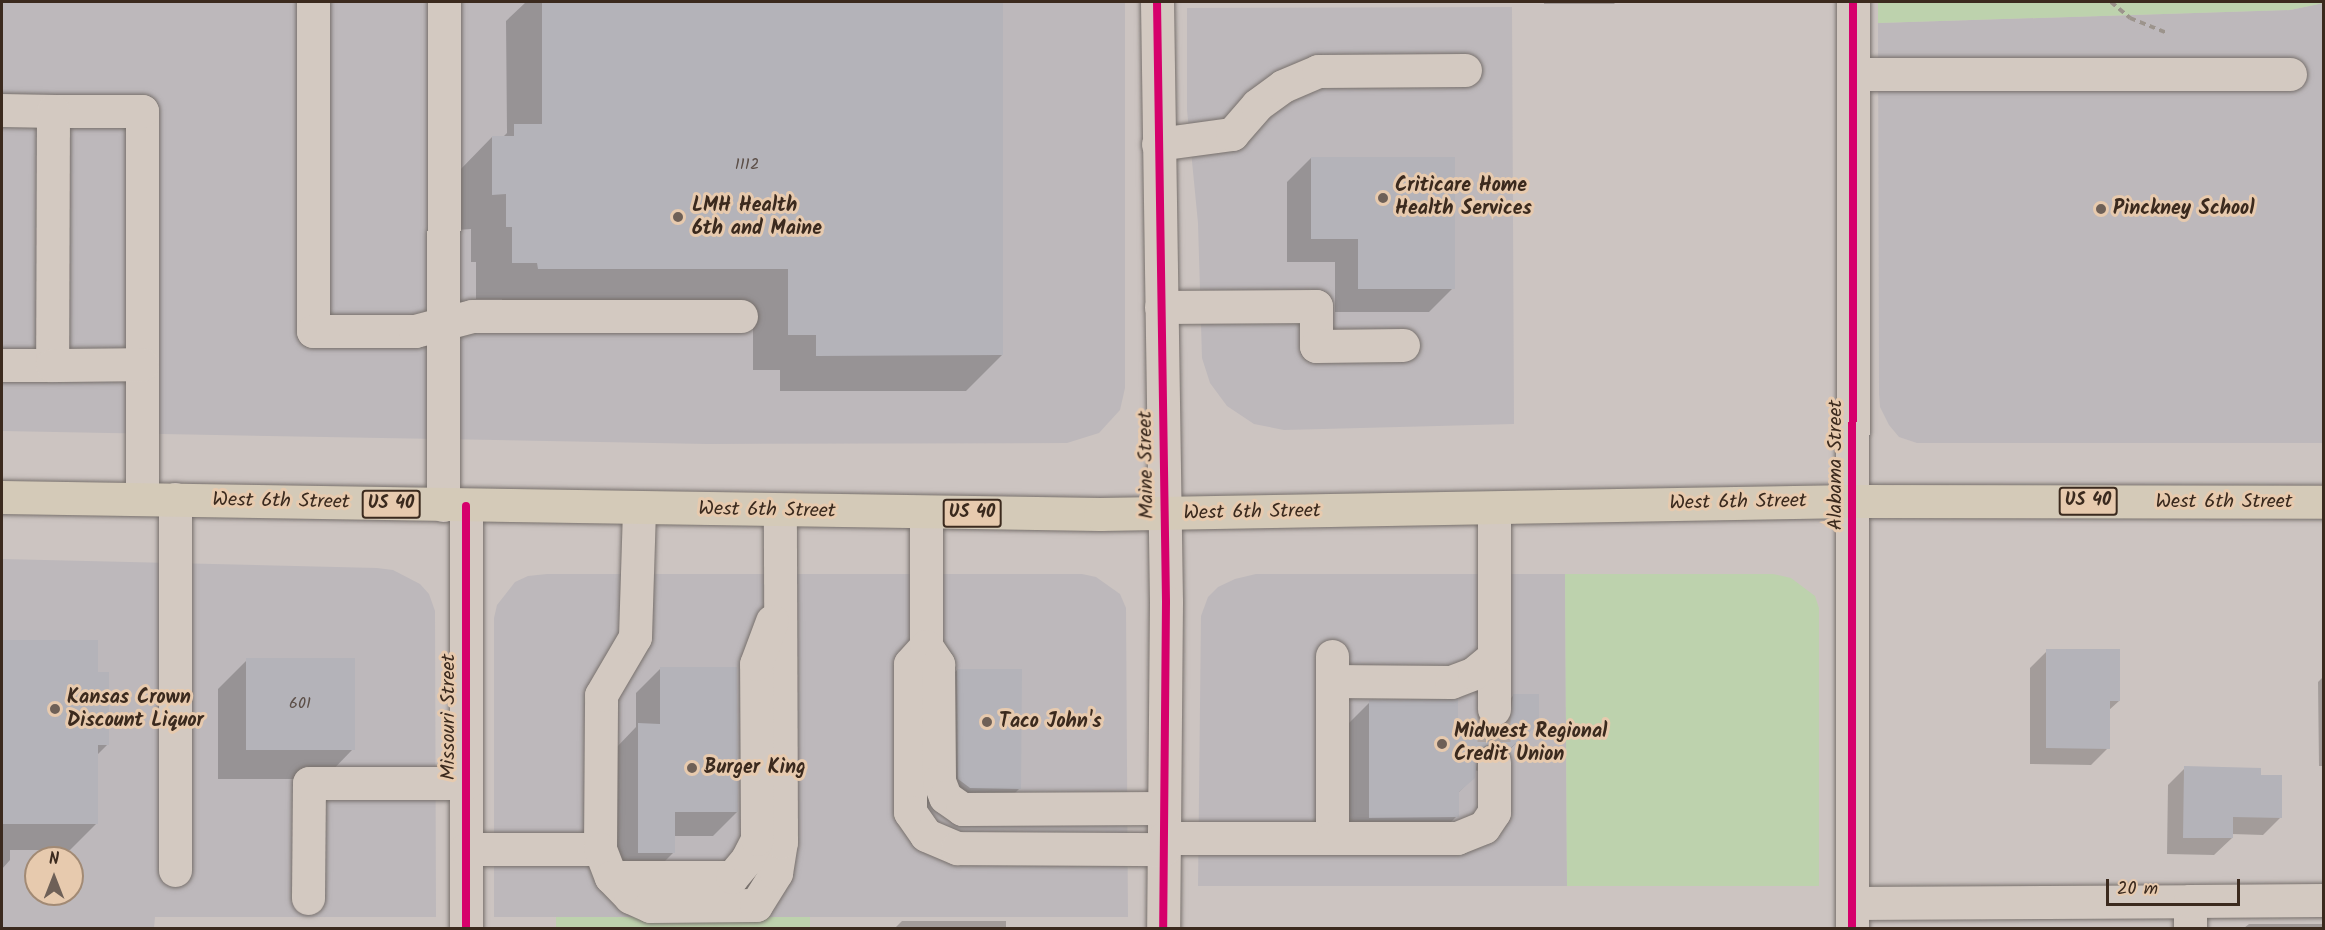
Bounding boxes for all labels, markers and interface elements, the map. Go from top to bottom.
house number: 1112 [735,155,759,175]
place label: Criticare Home Health Services [1395,174,1532,221]
marker: Criticare Home Health Services [1376,191,1390,205]
place label: LMH Health 6th and Maine [692,194,822,241]
place label: Pinckney School [2113,197,2254,221]
marker: Pinckney School [2094,202,2108,216]
marker: LMH Health 6th and Maine [669,208,687,226]
street label: Alabama Street [1824,400,1848,530]
street label: Maine Street [1134,411,1160,519]
road number: US 40 [2058,486,2118,516]
street label: West 6th Street [212,489,350,515]
road number: US 40 [361,489,421,519]
street label: West 6th Street [1669,490,1807,516]
street label: West 6th Street [2155,490,2293,514]
street label: West 6th Street [698,498,836,524]
road number: US 40 [942,498,1002,528]
street label: West 6th Street [1183,500,1321,526]
street label: Missouri Street [437,654,461,780]
place label: Kansas Crown Discount Liquor [67,686,204,733]
house number: 601 [289,694,311,714]
marker: Kansas Crown Discount Liquor [48,702,62,716]
place label: Taco John's [999,710,1102,734]
marker: Taco John's [980,715,994,729]
place label: Midwest Regional Credit Union [1454,720,1607,767]
marker: Midwest Regional Credit Union [1435,737,1449,751]
place label: Burger King [704,756,806,780]
marker: Burger King [685,761,699,775]
north arrow [24,846,84,906]
text: N [49,847,59,872]
scale bar [2109,867,2242,905]
text: 20 m [2117,875,2158,904]

